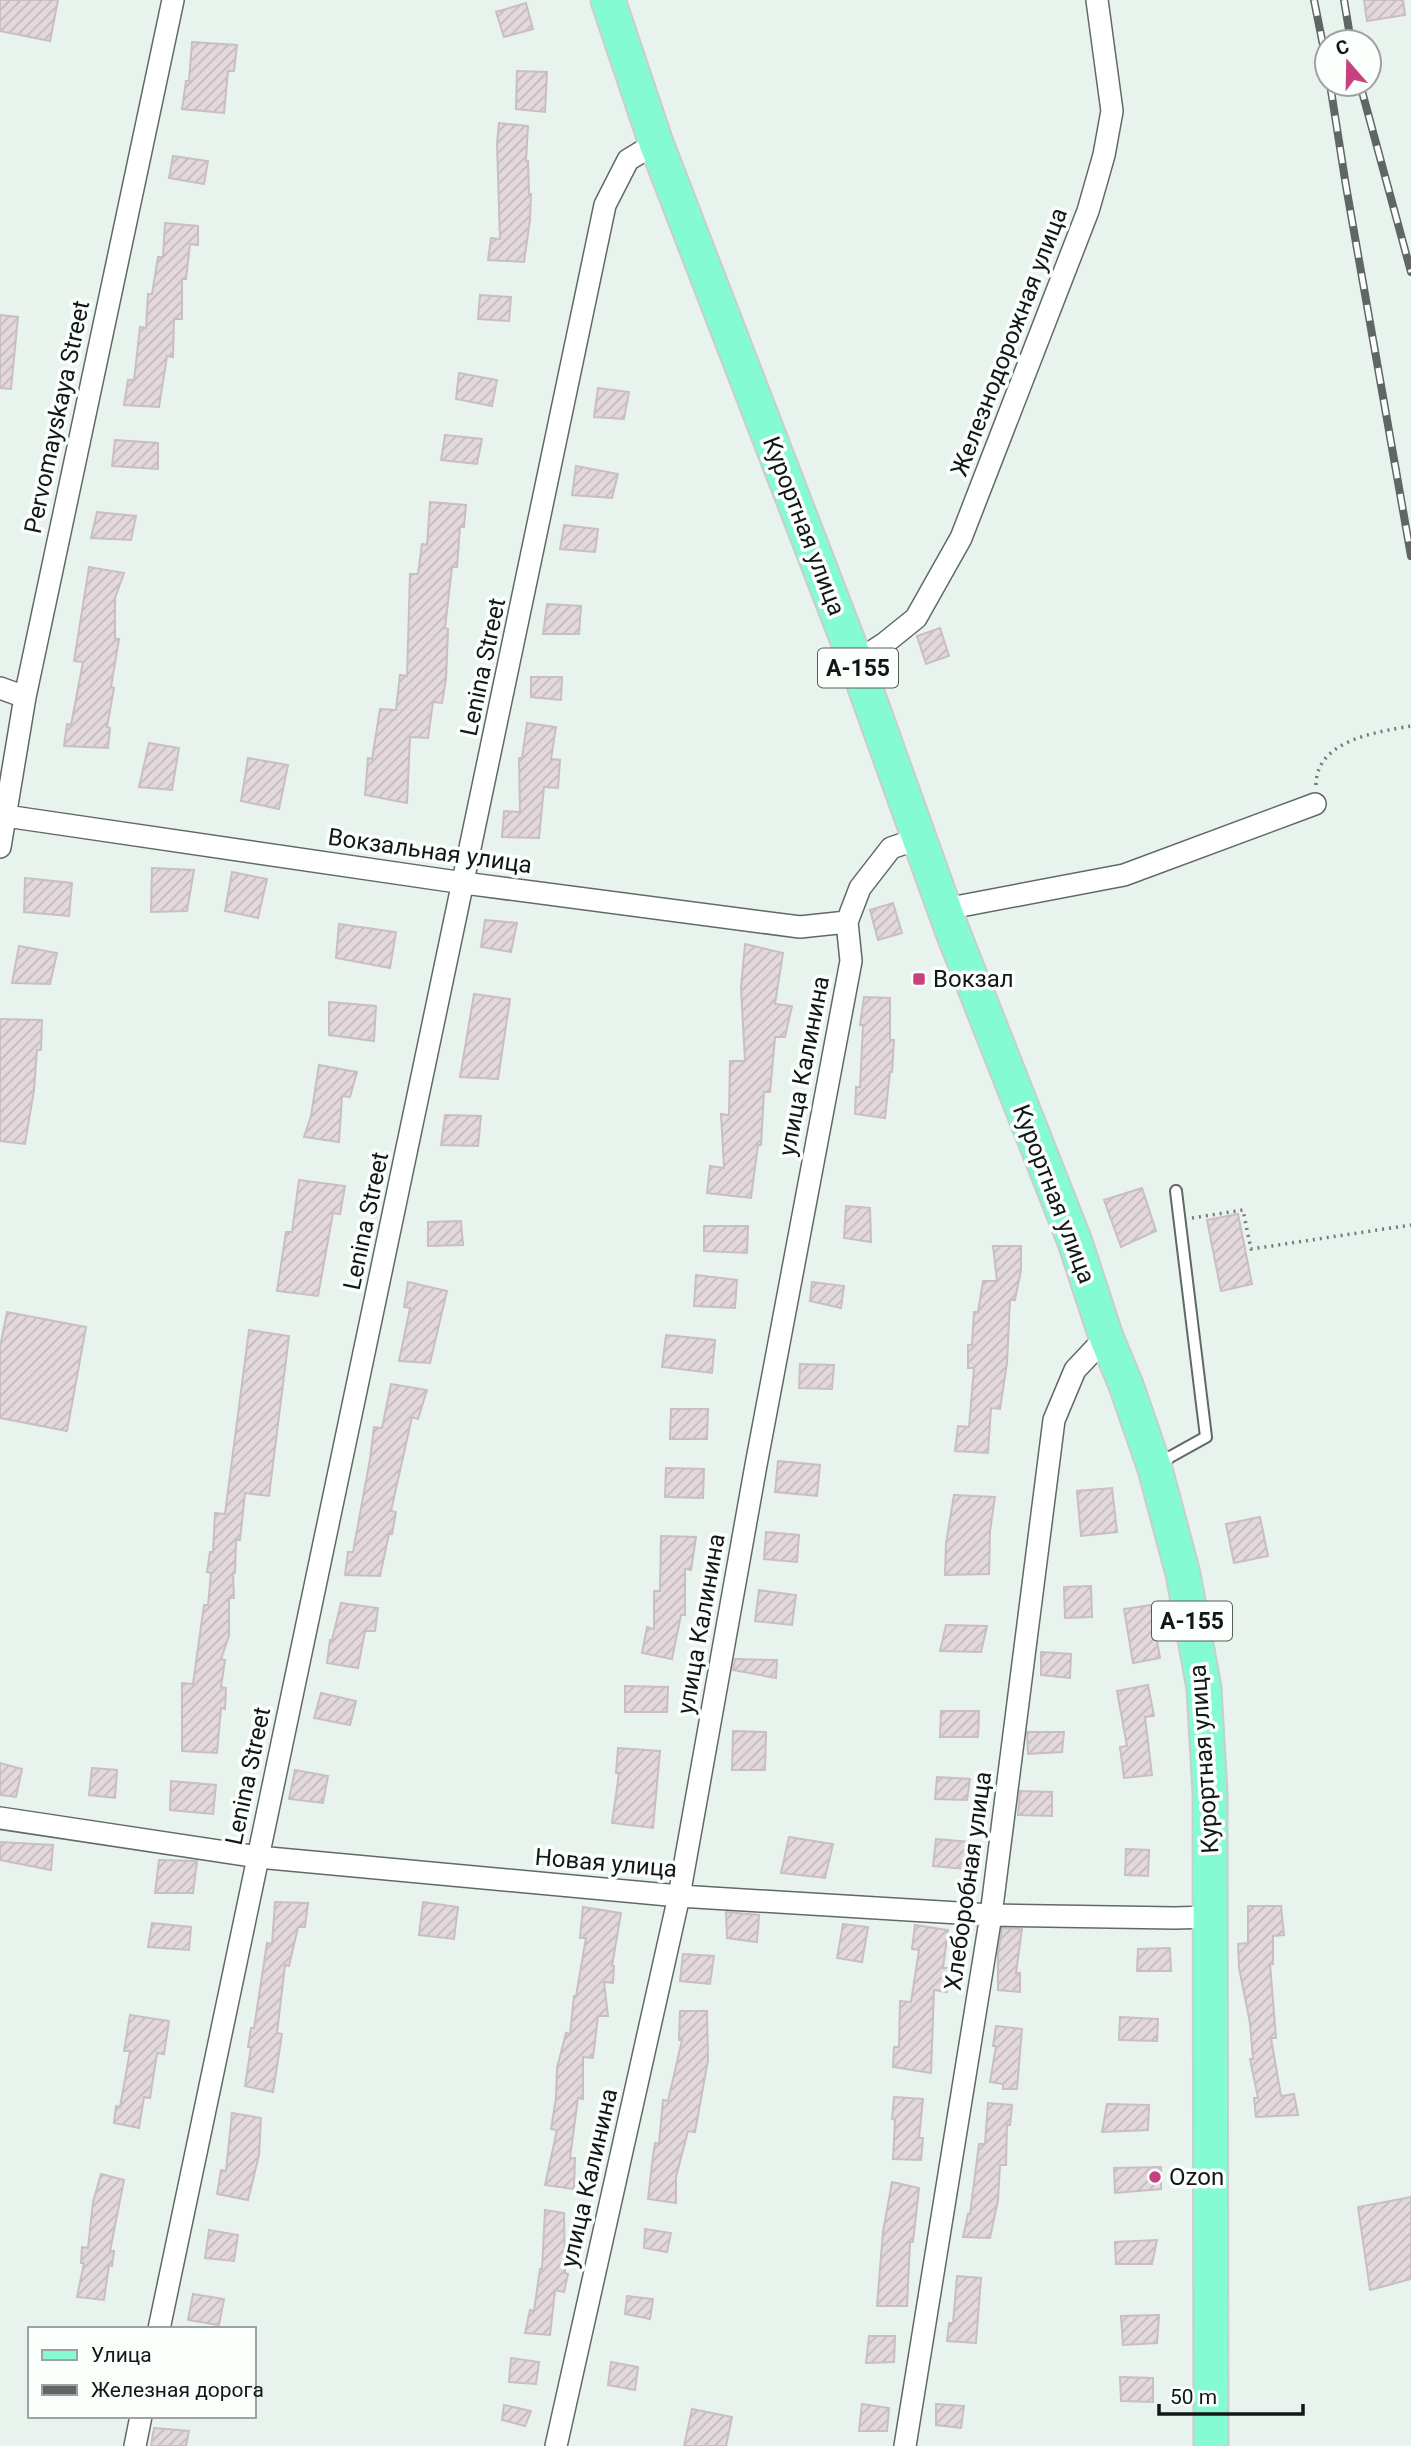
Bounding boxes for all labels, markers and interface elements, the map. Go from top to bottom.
north arrow [1313,28,1383,98]
text: С [1333,35,1352,60]
street label: Железнодорожная улица [945,204,1073,480]
street label: Pervomayskaya Street [19,298,95,536]
street label: Курортная улица [757,433,851,619]
street label: Lenina Street [455,595,511,739]
road number: А-155 [818,648,898,688]
street label: Вокзальная улица [326,823,534,879]
place label: Вокзал [933,965,1014,993]
marker: Вокзал [911,971,927,987]
street label: улица Калинина [773,974,835,1158]
street label: Курортная улица [1007,1101,1101,1287]
street label: Lenina Street [338,1149,394,1293]
street label: улица Калинина [671,1532,731,1716]
road number: А-155 [1152,1602,1232,1640]
street label: Курортная улица [1183,1664,1225,1854]
street label: Lenina Street [220,1704,276,1848]
street label: Хлеборобная улица [939,1770,997,1992]
street label: Новая улица [534,1843,678,1883]
street label: улица Калинина [555,2086,623,2270]
place label: Ozon [1169,2163,1224,2191]
marker: Ozon [1147,2169,1163,2185]
legend [28,2327,256,2418]
text: Улица [91,2343,152,2367]
scale bar [1159,2372,1302,2416]
text: Железная дорога [91,2378,264,2402]
text: 50 m [1170,2385,1217,2409]

